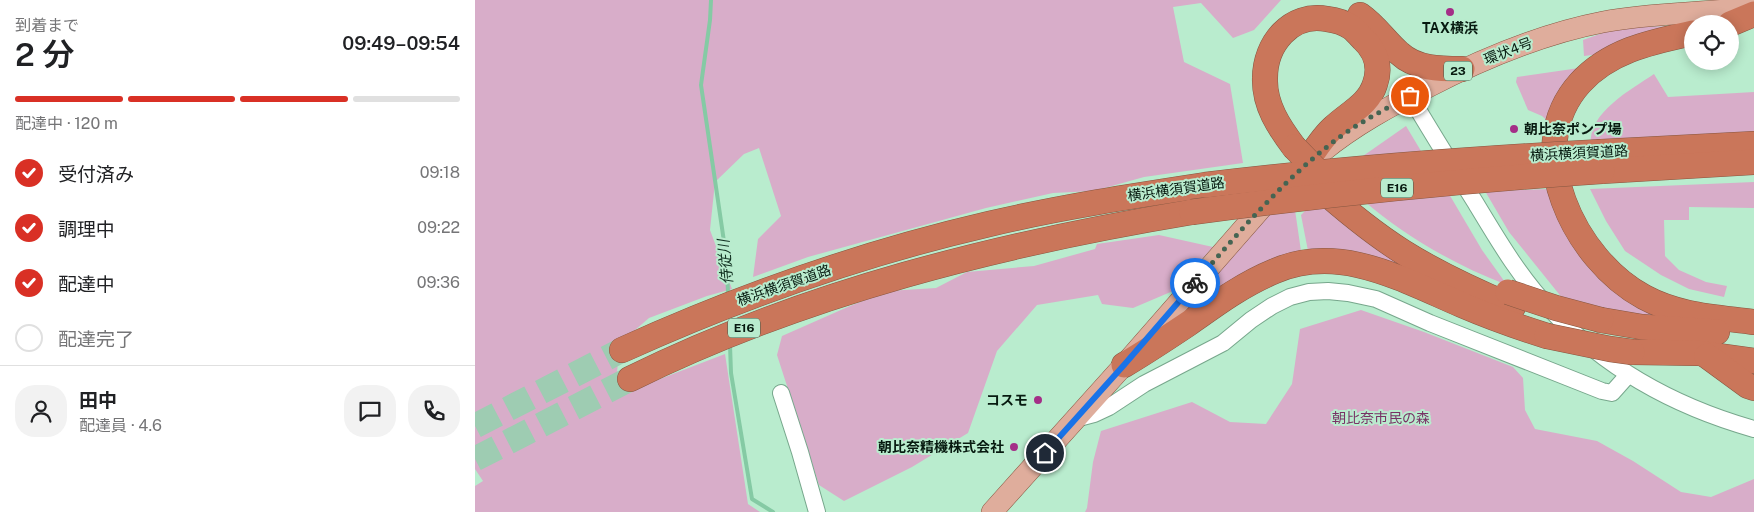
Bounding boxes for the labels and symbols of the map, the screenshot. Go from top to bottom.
marker: TAX横浜 [1444,6,1456,18]
place label: TAX横浜 [1422,20,1478,36]
street label: 環状4号 [1481,34,1535,68]
road number: 23 [1444,61,1472,80]
pin [1389,75,1431,117]
place label: 朝比奈ポンプ場 [1524,121,1622,137]
marker: 朝比奈ポンプ場 [1508,123,1520,135]
street label: 横浜横須賀道路 [1530,142,1628,164]
street label: 横浜横須賀道路 [1126,174,1226,204]
road number: E16 [1381,178,1413,198]
water label: 侍従川 [714,237,735,285]
courier [1170,258,1220,308]
street label: 横浜横須賀道路 [735,261,833,309]
road number: E16 [728,318,760,338]
place label: コスモ [986,392,1028,408]
marker: コスモ [1032,394,1044,406]
park label: 朝比奈市民の森 [1332,410,1430,426]
pin [1024,432,1066,474]
place label: 朝比奈精機株式会社 [878,439,1004,455]
marker: 朝比奈精機株式会社 [1008,441,1020,453]

